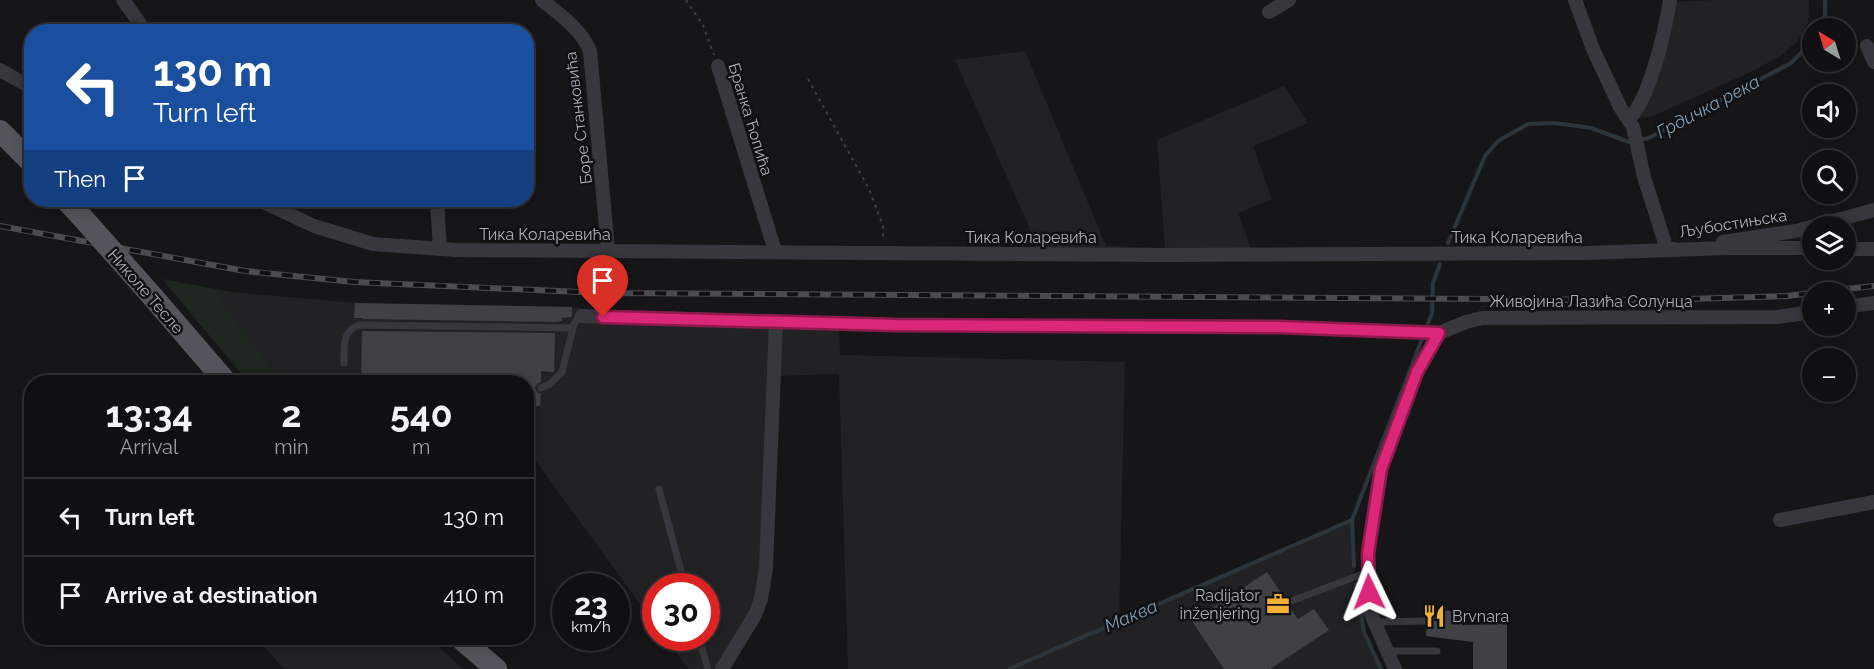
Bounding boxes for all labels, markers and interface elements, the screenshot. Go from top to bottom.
north arrow [1802,18,1856,72]
map controls [1802,18,1856,402]
text: 130 m [153,47,272,96]
icon: left [54,48,132,126]
street label: Боре Станковића [561,51,596,185]
street label: Бранка Ћопића [724,61,777,178]
water label: Грдичка река [1652,70,1763,143]
button: sound [1802,84,1856,138]
text: Turn left [153,97,256,128]
button: search [1802,150,1856,204]
icon: arrive [118,162,151,195]
text: Then [54,166,106,192]
street label: Љубостињска [1678,206,1788,241]
button: layers [1802,216,1856,270]
street label: Тика Коларевића [479,225,611,244]
street label: Тика Коларевића [965,228,1097,247]
street label: Тика Коларевића [1451,228,1583,247]
street label: Николе Тесле [104,245,187,337]
pin [577,255,628,317]
icon: arrive [586,264,619,297]
button: + [1802,282,1856,336]
street label: Живојина Лазића Солунца [1489,292,1693,311]
button: − [1802,348,1856,402]
text: 13:34 [105,393,193,435]
text: 2 [281,393,302,435]
text: 540 [390,393,453,435]
text: Arrival [120,435,178,459]
text: min [274,435,309,459]
text: m [412,435,431,459]
icon: left [54,501,87,534]
text: Turn left [105,504,195,530]
text: 130 m [444,504,504,530]
position arrow [1337,560,1401,624]
speed limit sign: 30 [642,573,720,651]
icon: arrive [54,579,87,612]
text: Arrive at destination [105,582,318,608]
text: 410 m [443,582,504,608]
place label: Radijator inženjering [1179,586,1260,623]
text: 23 [574,587,608,622]
office icon: Radijator inženjering [1265,591,1291,617]
water label: Маква [1101,595,1161,636]
restaurant icon: Brvnara [1421,603,1447,629]
place label: Brvnara [1452,607,1509,626]
text: km/h [571,618,611,636]

